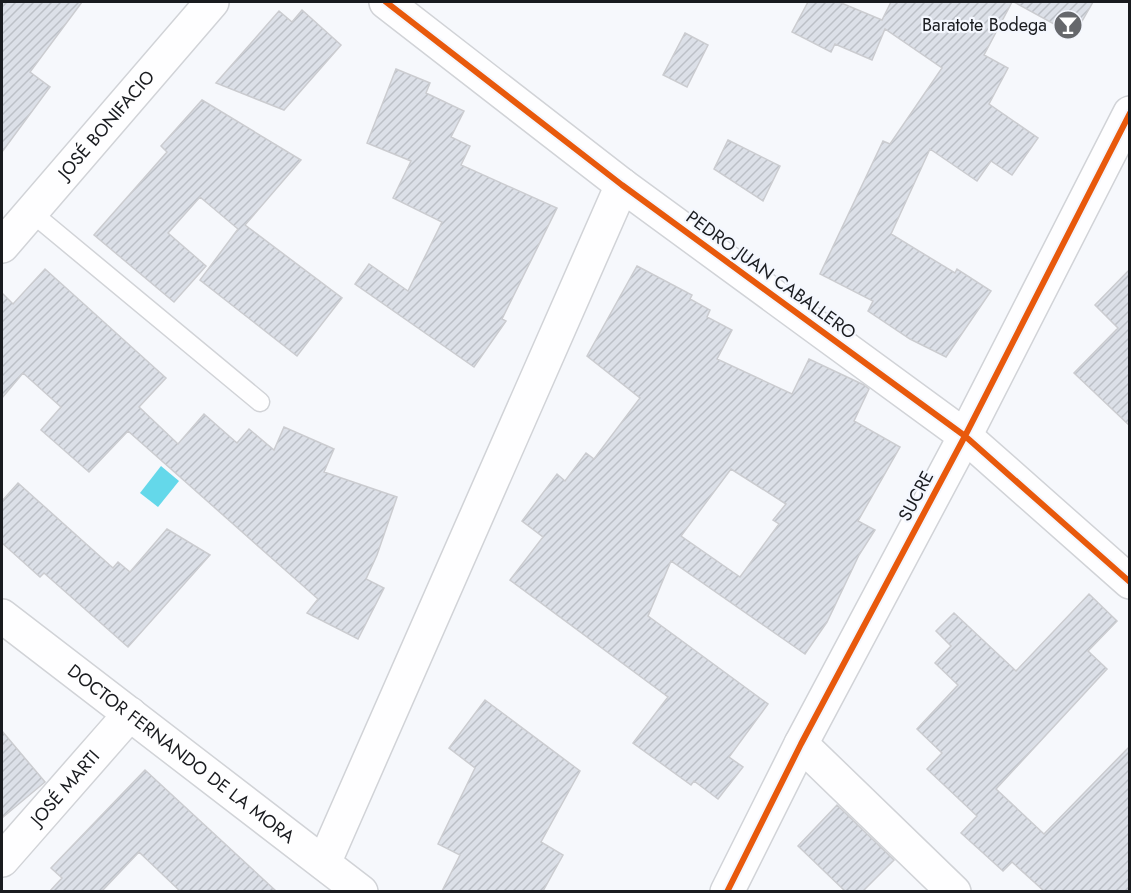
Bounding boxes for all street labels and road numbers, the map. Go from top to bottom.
street label: JOSÉ BONIFACIO [51,65,161,186]
street label: PEDRO JUAN CABALLERO [681,204,861,346]
street label: SUCRE [892,466,940,526]
street label: DOCTOR FERNANDO DE LA MORA [62,658,300,850]
street label: JOSÉ MARTI [23,744,106,833]

